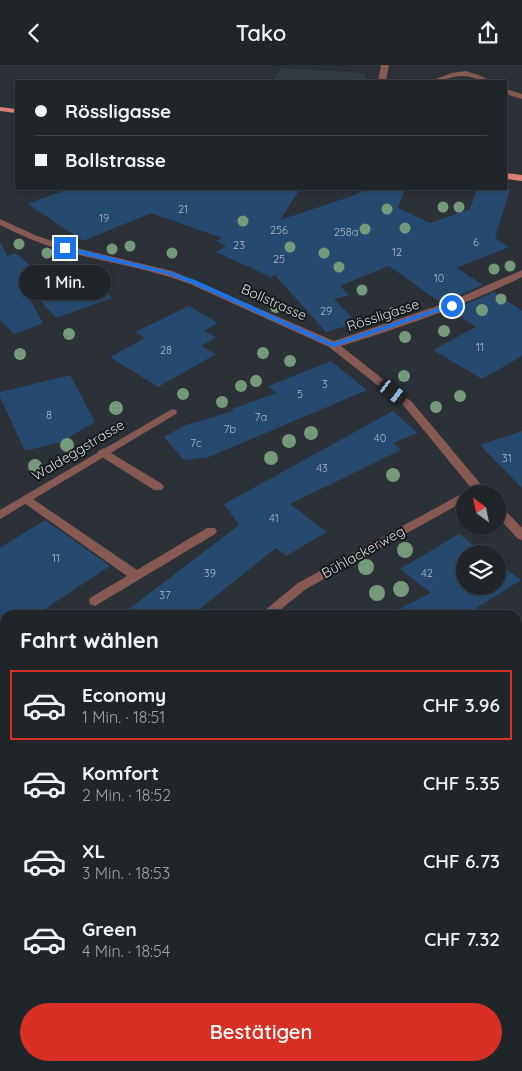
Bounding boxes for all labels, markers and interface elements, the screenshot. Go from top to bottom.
icon: back [20,19,48,47]
text: Tako [236,19,286,47]
icon: share [474,19,502,47]
text: Rössligasse [65,99,171,123]
text: Bollstrasse [65,148,166,172]
house number: 21 [178,202,188,216]
house number: 19 [99,211,109,225]
house number: 256 [270,223,288,237]
house number: 258a [334,225,358,239]
house number: 6 [473,235,479,249]
route end [54,237,76,259]
house number: 23 [233,238,245,252]
house number: 12 [392,245,402,259]
house number: 25 [273,252,285,266]
callout: 1 Min. [19,265,111,301]
house number: 10 [434,271,444,285]
text: 1 Min. [45,272,85,292]
street label: Bollstrasse [238,280,310,325]
street label: Rössligasse [344,295,422,335]
route start [441,295,463,317]
house number: 29 [320,304,332,318]
house number: 11 [476,340,484,354]
house number: 28 [160,343,172,357]
house number: 3 [322,377,328,391]
car [376,377,409,407]
house number: 5 [297,387,303,401]
house number: 8 [46,408,52,422]
house number: 7a [255,410,267,424]
street label: Waldeggstrasse [28,415,128,485]
house number: 7b [224,422,236,436]
house number: 40 [374,431,386,445]
house number: 7c [190,436,202,450]
house number: 31 [502,451,512,465]
house number: 43 [316,461,328,475]
north arrow [456,485,506,535]
map controls [456,485,506,595]
house number: 41 [269,511,279,525]
street label: Bühlackerweg [318,522,408,582]
button: layers [456,545,506,595]
house number: 11 [52,551,60,565]
house number: 39 [204,566,216,580]
house number: 42 [421,566,433,580]
house number: 37 [159,588,171,602]
text: Fahrt wählen [20,626,159,654]
icon: car [22,683,67,728]
text: Economy [82,683,166,707]
text: CHF 3.96 [423,693,500,717]
text: 1 Min. · 18:51 [82,707,165,727]
icon: car [22,761,67,806]
text: Komfort [82,761,159,785]
text: CHF 5.35 [423,771,500,795]
text: 2 Min. · 18:52 [82,785,171,805]
icon: car [22,839,67,884]
text: XL [82,839,105,863]
text: CHF 6.73 [423,849,500,873]
text: 3 Min. · 18:53 [82,863,170,883]
icon: car [22,917,67,962]
text: Green [82,917,137,941]
text: CHF 7.32 [424,927,500,951]
text: 4 Min. · 18:54 [82,941,170,961]
button: Bestätigen [20,1003,502,1061]

